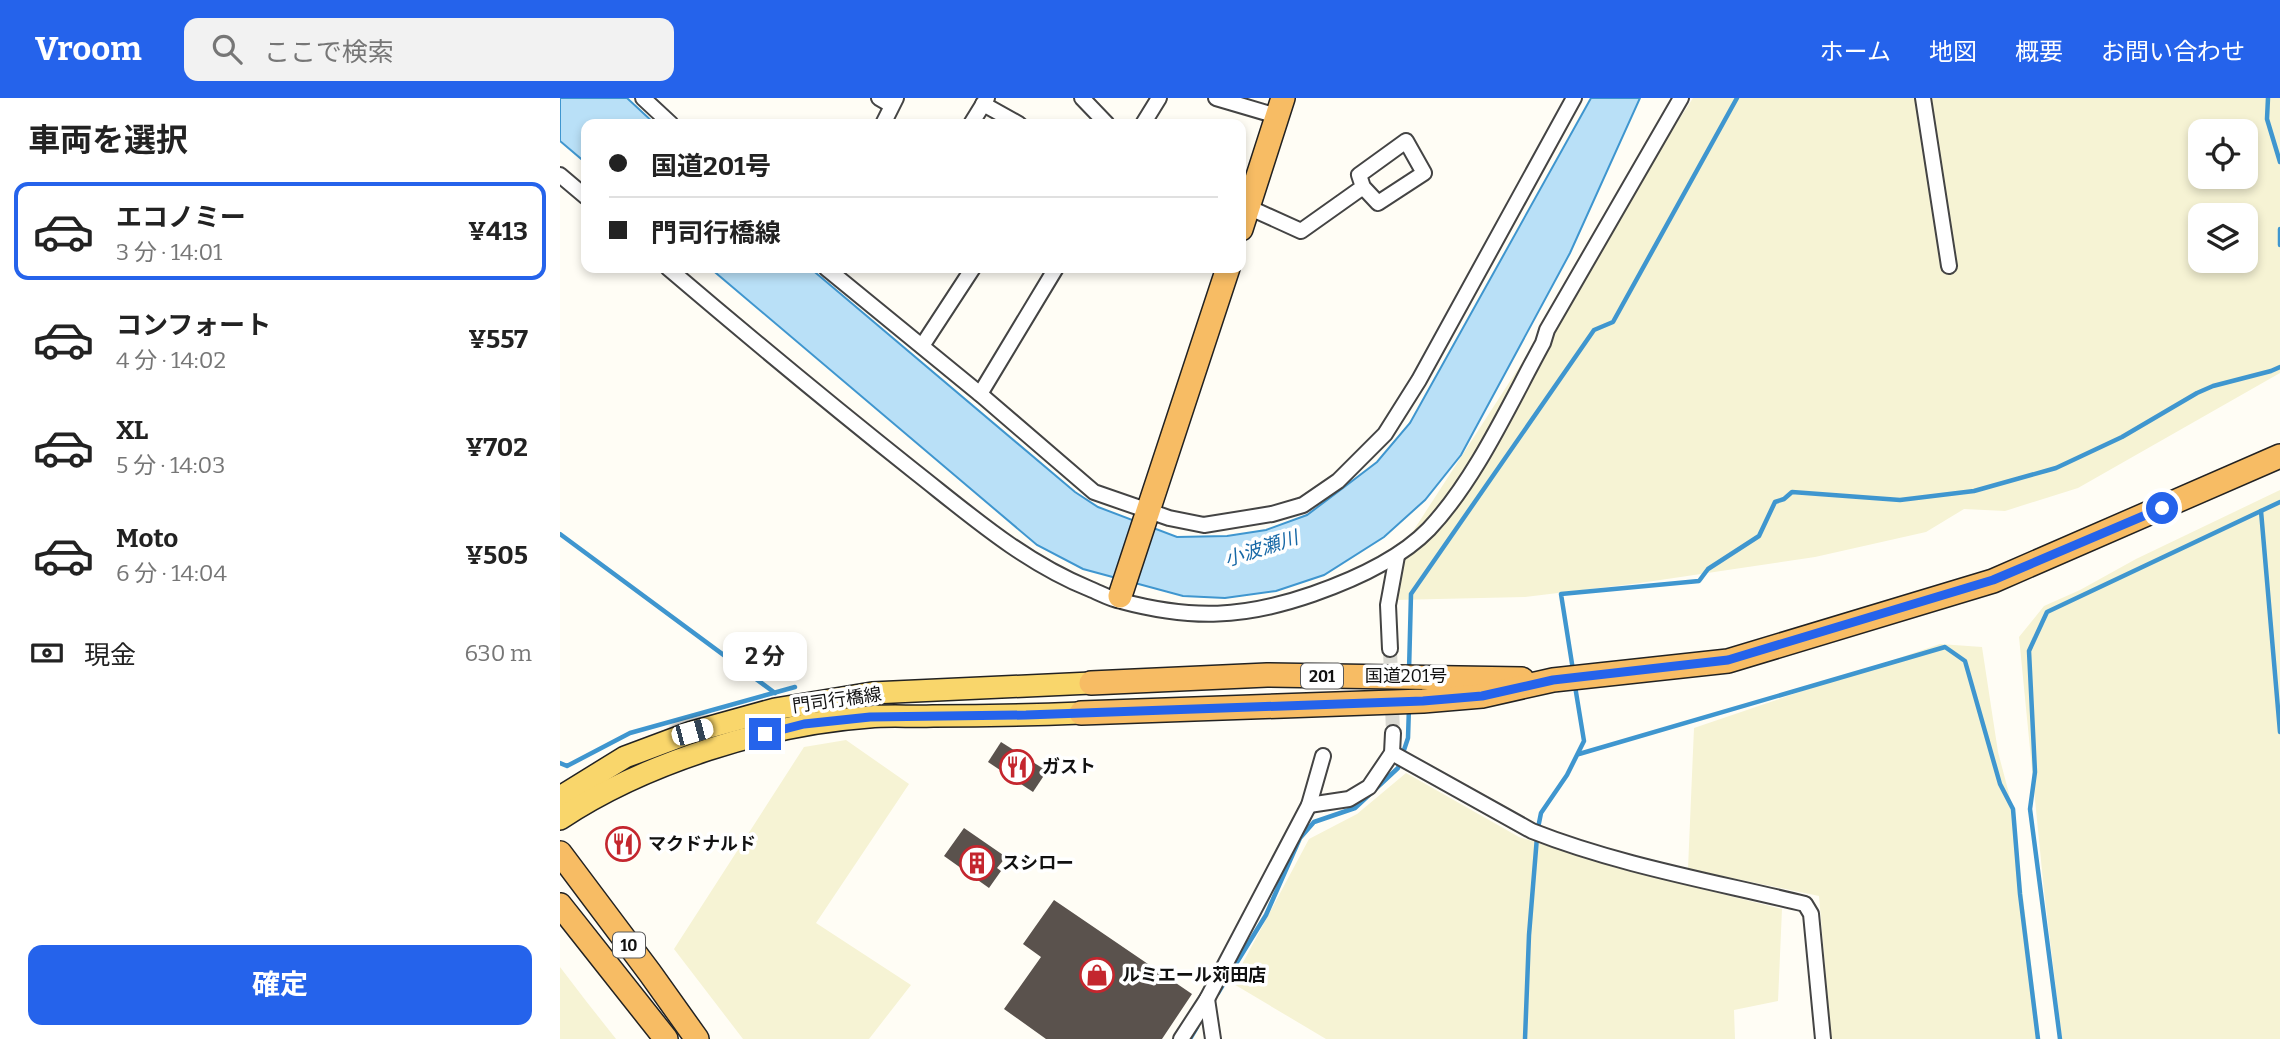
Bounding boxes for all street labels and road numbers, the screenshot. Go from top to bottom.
road number: 201 [1301,664,1343,688]
street label: 国道201号 [1365,665,1447,687]
street label: 門司行橋線 [791,683,883,717]
road number: 10 [613,932,645,958]

